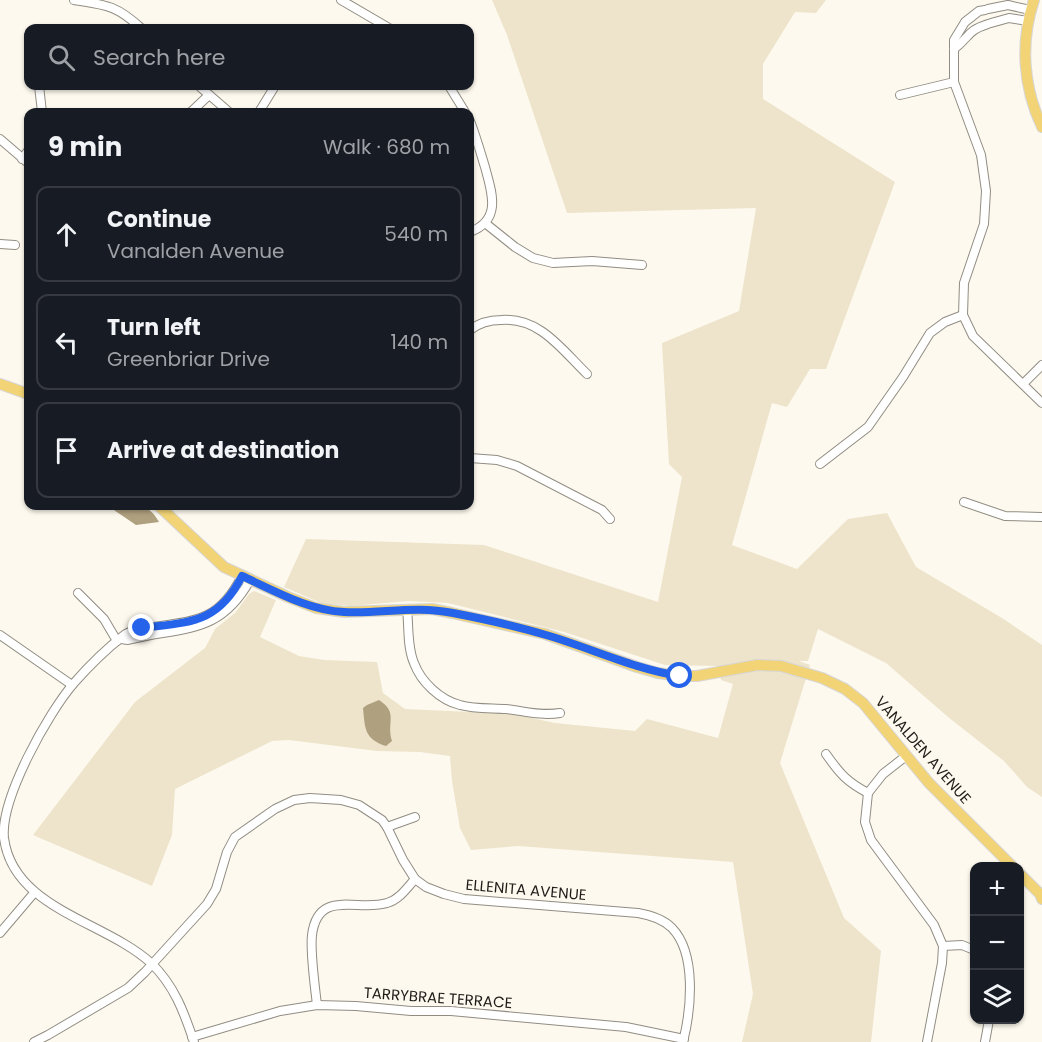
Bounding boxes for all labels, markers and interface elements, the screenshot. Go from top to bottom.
search box [24,24,474,90]
icon: search [45,41,78,74]
text: Search here [93,42,226,73]
text: 9 min [48,129,122,165]
text: Walk · 680 m [323,133,450,161]
text: Continue [107,204,211,235]
icon: ahead [50,218,83,251]
text: 540 m [384,220,448,248]
text: Vanalden Avenue [107,237,284,265]
text: Turn left [107,312,201,343]
icon: left [50,326,83,359]
text: 140 m [391,328,448,356]
text: Greenbriar Drive [107,345,270,373]
icon: arrive [50,434,83,467]
text: Arrive at destination [107,435,339,466]
route end [128,614,154,640]
route start [666,662,692,688]
street label: VANALDEN AVENUE [871,691,976,808]
map controls [970,862,1024,1024]
button: + [970,862,1024,916]
street label: ELLENITA AVENUE [465,874,587,905]
button: − [970,916,1024,970]
button: layers [970,970,1024,1024]
street label: TARRYBRAE TERRACE [363,982,513,1013]

